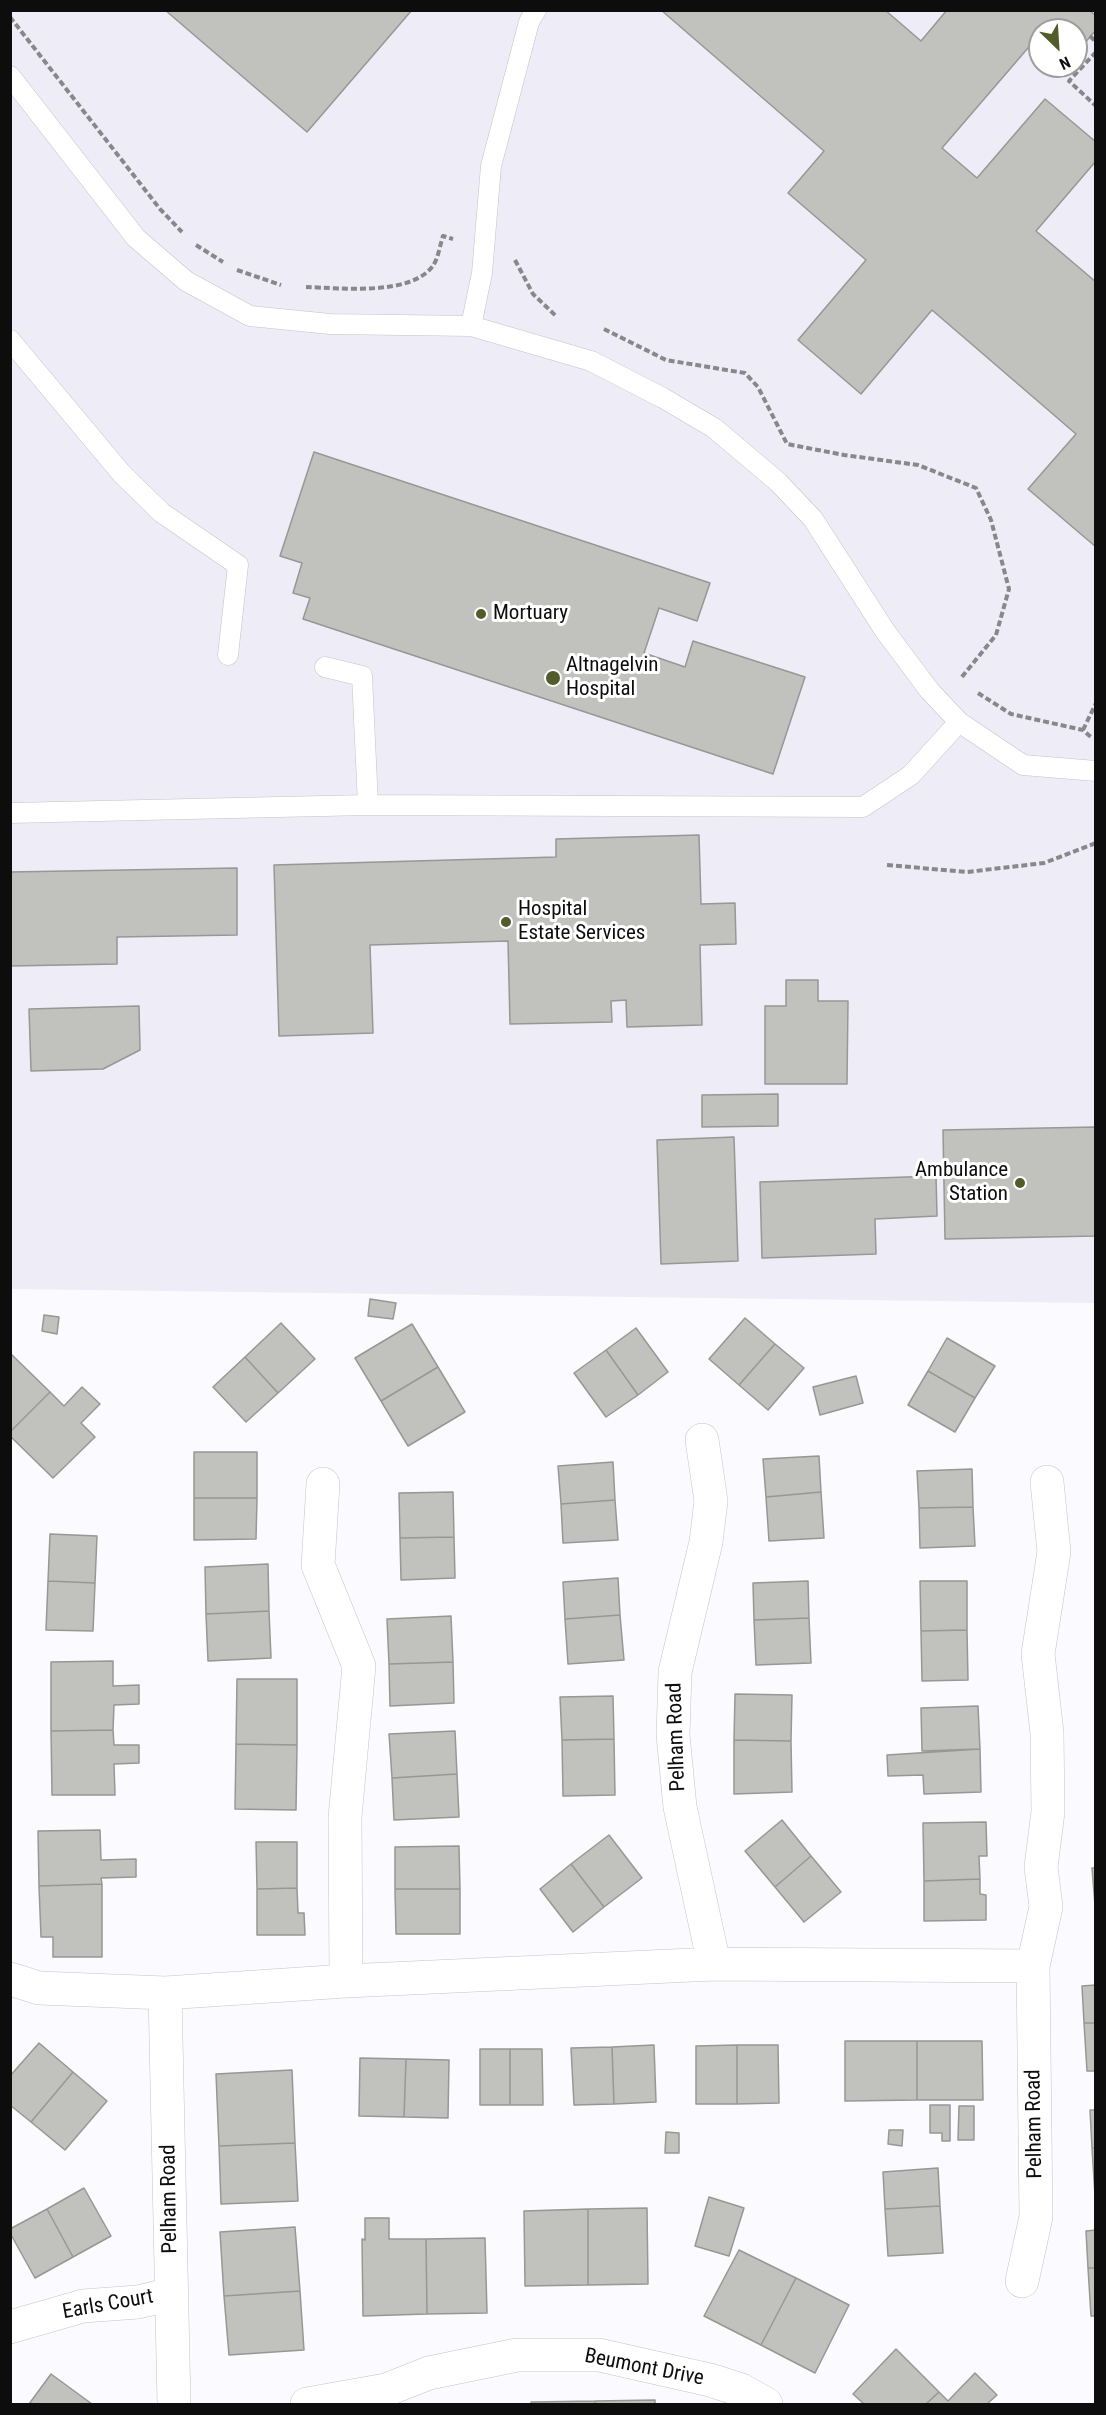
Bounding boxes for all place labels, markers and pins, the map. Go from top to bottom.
place label: Mortuary [493,601,568,627]
marker: Mortuary [474,607,488,621]
place label: Altnagelvin Hospital [566,653,658,703]
marker: Altnagelvin Hospital [544,669,562,687]
place label: Hospital Estate Services [518,897,645,947]
marker: Hospital Estate Services [499,915,513,929]
place label: Ambulance Station [915,1158,1008,1208]
marker: Ambulance Station [1013,1176,1027,1190]

